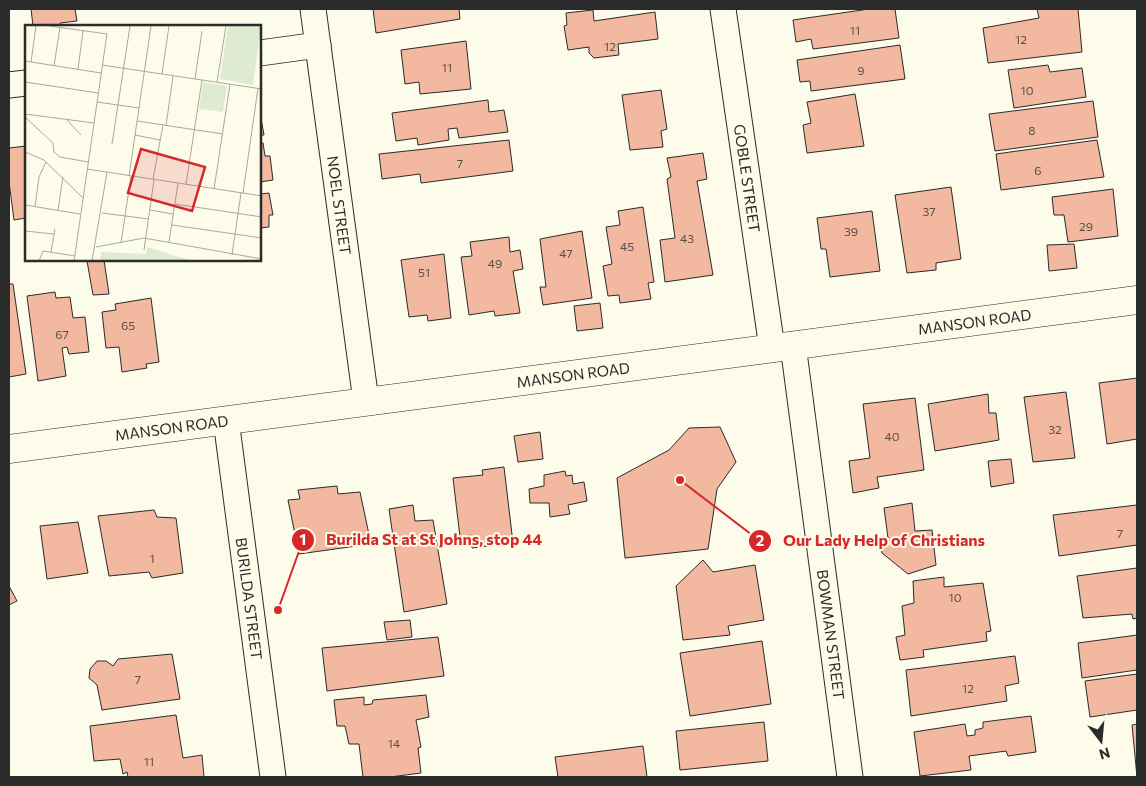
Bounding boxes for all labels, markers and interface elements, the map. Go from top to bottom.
house number: 11 [850,23,860,37]
inset map [25,25,261,261]
house number: 12 [1015,32,1027,46]
house number: 12 [604,39,616,53]
house number: 11 [442,60,452,74]
house number: 9 [857,63,865,77]
house number: 10 [1021,83,1034,97]
street label: GOBLE STREET [731,123,764,234]
house number: 8 [1028,123,1036,137]
street label: NOEL STREET [324,155,355,256]
house number: 7 [457,156,463,170]
house number: 6 [1034,163,1042,177]
house number: 37 [922,204,936,218]
house number: 29 [1079,219,1093,233]
house number: 39 [844,224,858,238]
house number: 43 [680,231,694,245]
house number: 45 [620,239,634,253]
house number: 47 [559,246,573,260]
house number: 49 [488,256,502,270]
house number: 51 [418,265,430,279]
street label: MANSON ROAD [917,305,1032,338]
house number: 65 [121,318,135,332]
house number: 67 [55,327,69,341]
street label: MANSON ROAD [515,358,631,391]
street label: MANSON ROAD [114,411,229,444]
house number: 32 [1048,422,1062,436]
house number: 40 [884,429,900,443]
callout: Burilda St at St Johns, stop 44 [291,524,552,555]
callout: Our Lady Help of Christians [748,525,995,556]
house number: 7 [1117,526,1123,540]
text: Burilda St at St Johns, stop 44 [326,529,542,548]
text: 1 [300,530,306,548]
text: Our Lady Help of Christians [783,530,985,549]
text: 2 [756,531,764,549]
street label: BURILDA STREET [233,536,267,661]
house number: 1 [149,551,155,565]
street label: BOWMAN STREET [814,568,849,701]
house number: 10 [949,590,962,604]
house number: 7 [135,672,141,686]
house number: 12 [962,681,974,695]
north arrow [1076,716,1126,766]
house number: 14 [388,736,400,750]
text: N [1097,744,1112,764]
house number: 11 [144,754,154,768]

